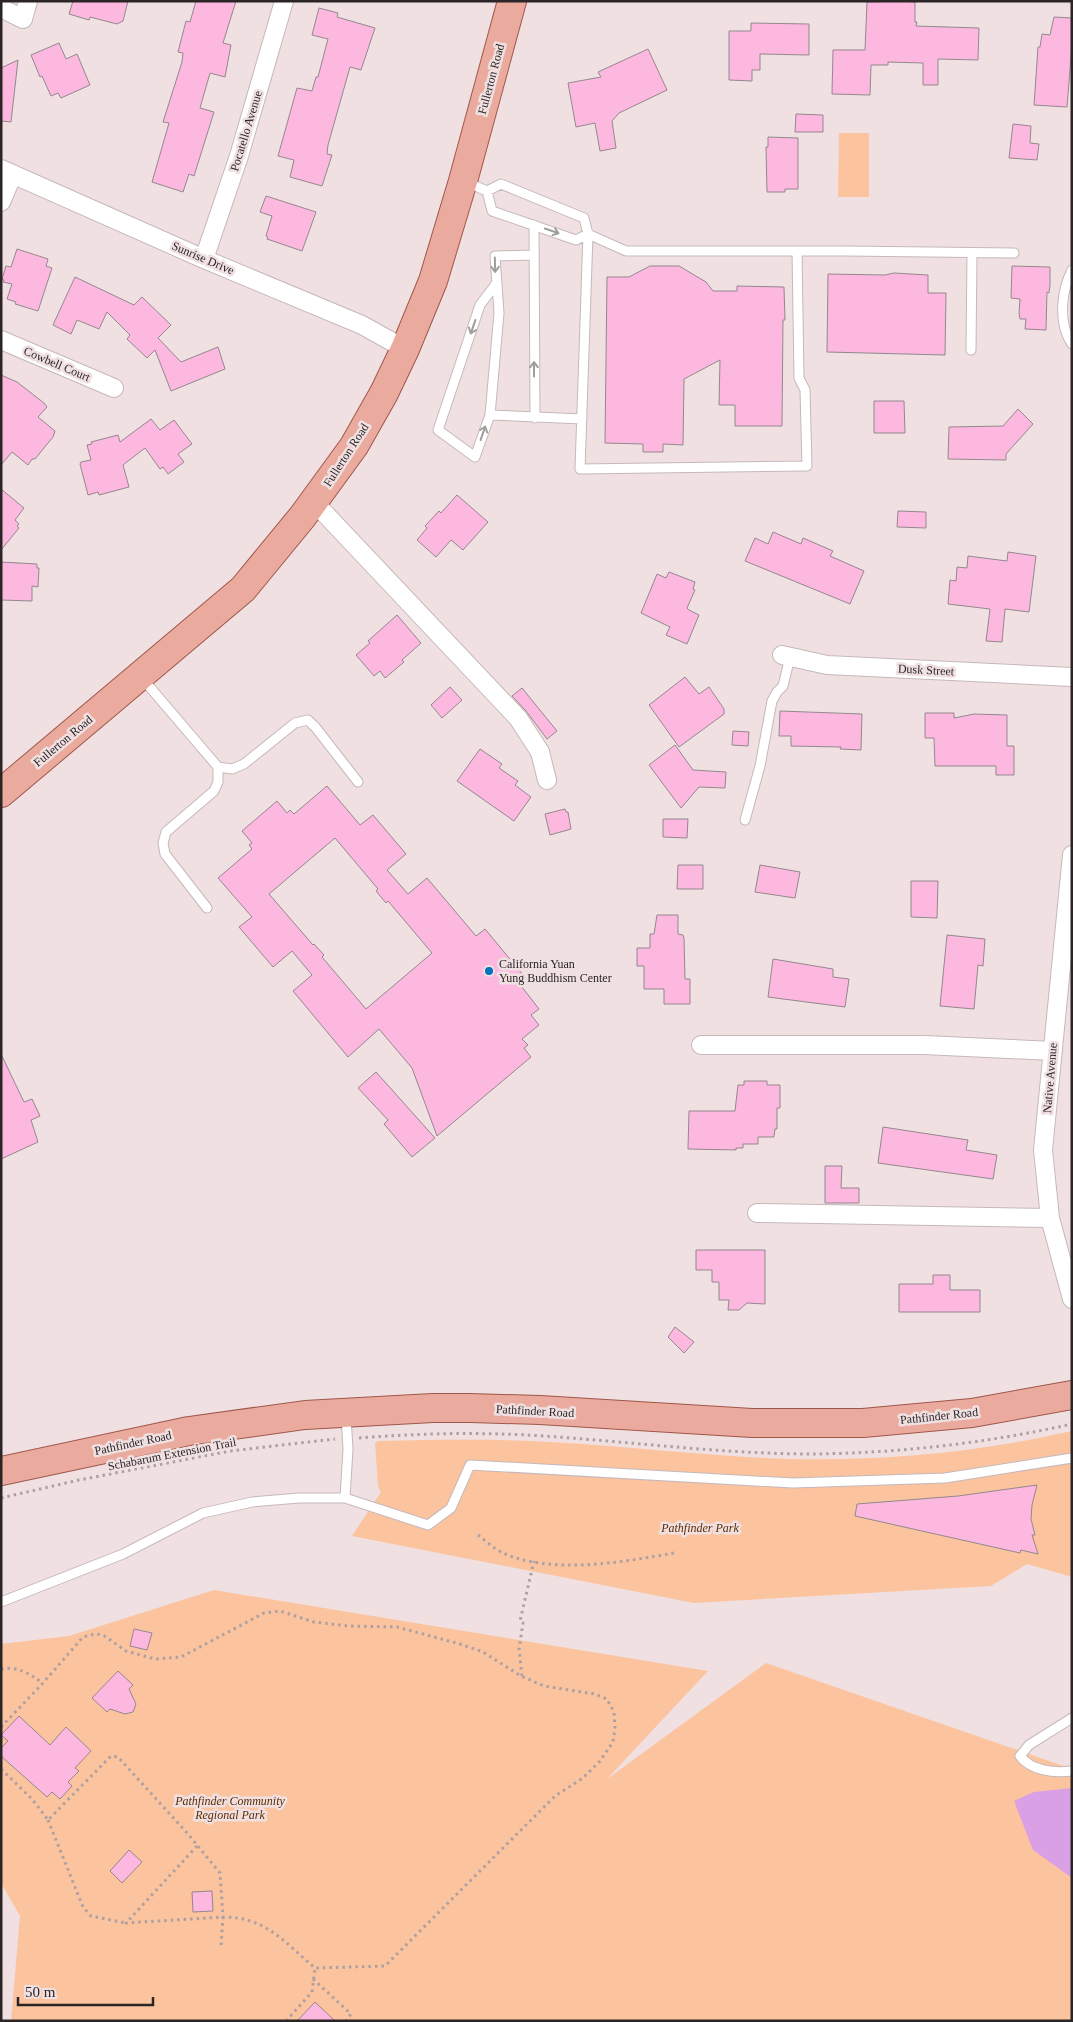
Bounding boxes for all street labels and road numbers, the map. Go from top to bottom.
street label: Fullerton Road [475,42,507,116]
street label: Pocatello Avenue [227,89,265,173]
street label: Sunrise Drive [170,239,236,277]
street label: Cowbell Court [22,344,93,385]
street label: Fullerton Road [320,421,372,489]
street label: Dusk Street [898,662,955,678]
street label: Fullerton Road [31,712,95,770]
street label: Native Avenue [1040,1042,1060,1114]
street label: Pathfinder Road [496,1402,574,1420]
street label: Pathfinder Road [899,1405,979,1427]
street label: Pathfinder Road [93,1428,173,1458]
street label: Schabarum Extension Trail [107,1435,238,1473]

